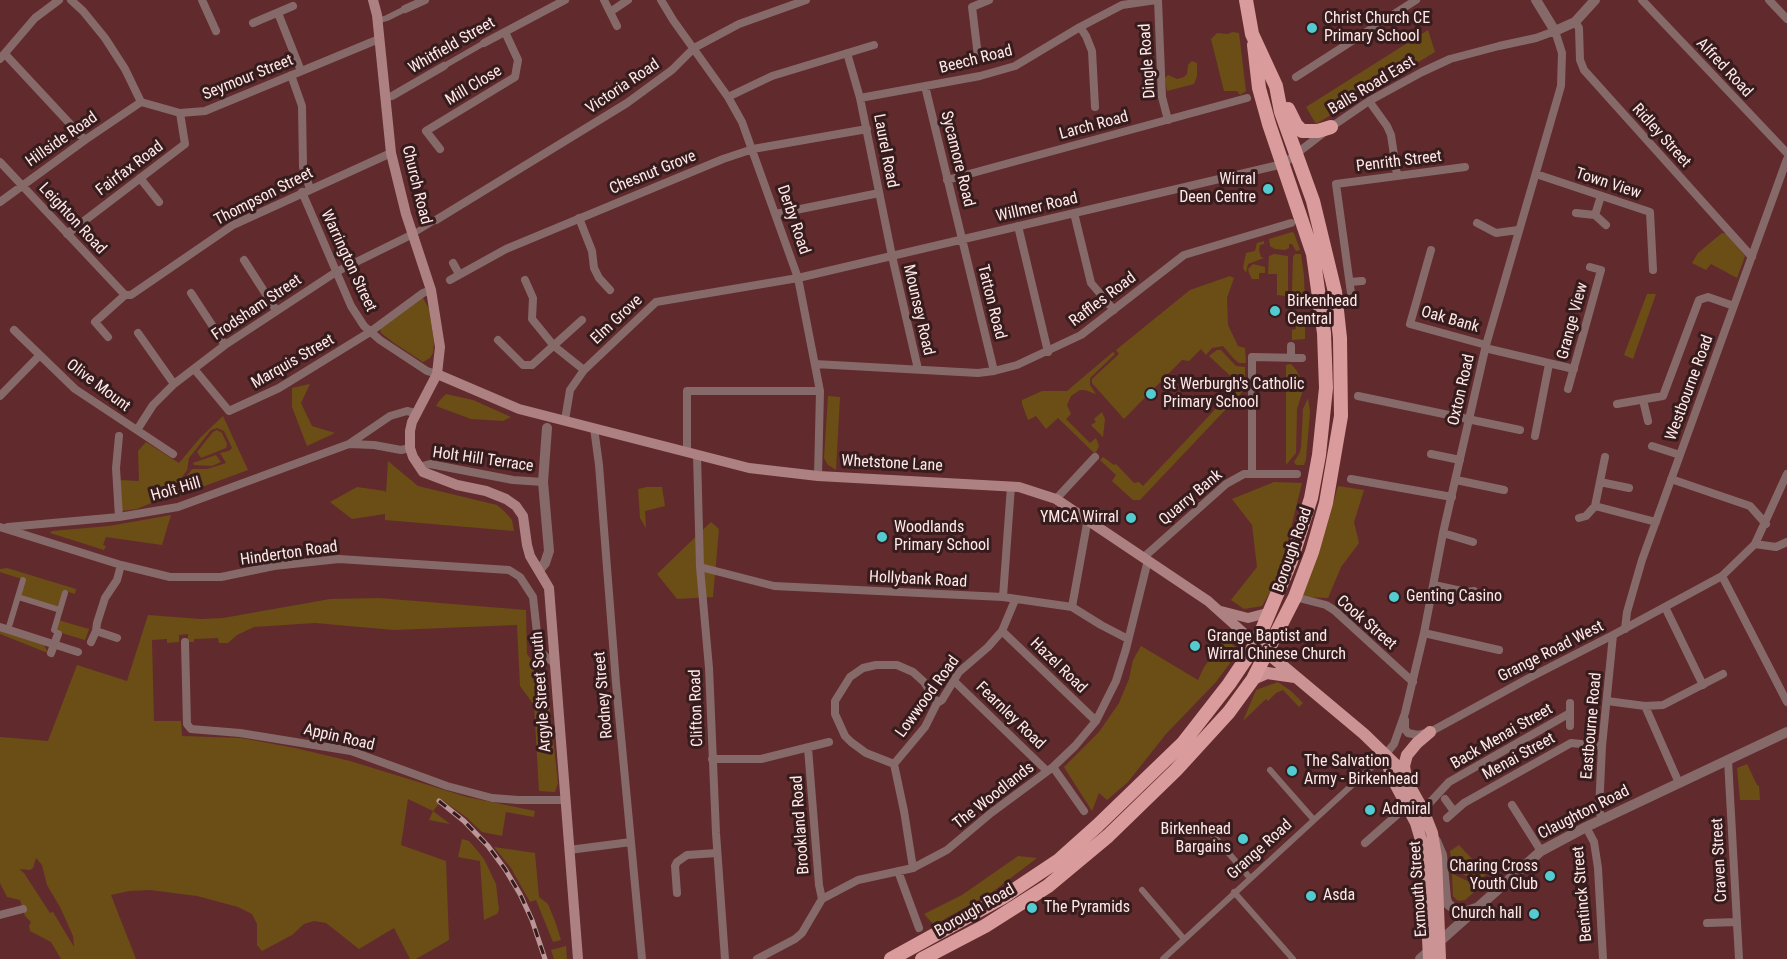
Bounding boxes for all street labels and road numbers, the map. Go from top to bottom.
street label: Whitfield Street [405,14,499,78]
street label: Dingle Road [1136,23,1160,99]
street label: Alfred Road [1692,34,1756,102]
street label: Beech Road [937,42,1015,78]
street label: Seymour Street [200,51,296,105]
street label: Balls Road East [1325,52,1419,120]
street label: Victoria Road [583,55,663,119]
street label: Mill Close [442,62,506,110]
street label: Ridley Street [1627,100,1695,172]
street label: Hillside Road [22,108,102,172]
street label: Larch Road [1057,108,1131,144]
street label: Sycamore Road [936,109,978,209]
street label: Laurel Road [868,113,902,189]
street label: Fairfax Road [93,137,167,201]
street label: Church Road [397,144,435,226]
street label: Chesnut Grove [607,147,699,199]
street label: Penrith Street [1355,147,1443,177]
street label: Thompson Street [211,164,317,230]
street label: Town View [1573,164,1643,204]
street label: Leighton Road [34,179,110,259]
street label: Derby Road [772,183,814,257]
street label: Willmer Road [994,189,1080,227]
street label: Warrington Street [316,207,380,315]
street label: Mounsey Road [898,263,938,357]
street label: Tatton Road [972,263,1010,341]
street label: Raffles Road [1066,269,1140,331]
street label: Frodsham Street [208,271,306,345]
street label: Grange View [1553,280,1593,362]
street label: Elm Grove [587,291,647,349]
street label: Oak Bank [1419,303,1481,337]
street label: Marquis Street [248,331,338,393]
street label: Westbourne Road [1662,333,1718,443]
street label: Oxton Road [1444,352,1480,428]
street label: Olive Mount [62,356,134,416]
street label: Holt Hill Terrace [431,443,535,477]
street label: Whetstone Lane [841,452,943,476]
street label: Quarry Bank [1155,466,1227,530]
street label: Holt Hill [149,474,203,506]
street label: Borough Road [1269,505,1317,595]
street label: Hinderton Road [239,538,339,570]
street label: Hollybank Road [868,568,968,592]
street label: Cook Street [1332,592,1400,654]
street label: Grange Road West [1495,617,1607,687]
street label: Argyle Street South [528,631,556,753]
street label: Hazel Road [1026,634,1090,698]
street label: Rodney Street [591,651,617,739]
street label: Lowwood Road [892,652,964,742]
street label: Clifton Road [686,669,708,747]
street label: Eastbourne Road [1578,672,1606,780]
street label: Fearnley Road [971,678,1049,754]
street label: Back Menai Street [1448,700,1556,774]
street label: Appin Road [302,721,376,755]
street label: Menai Street [1479,729,1559,785]
street label: The Woodlands [950,758,1038,834]
street label: Brookland Road [788,775,814,875]
street label: Claughton Road [1535,782,1633,844]
street label: Grange Road [1224,816,1296,884]
street label: Craven Street [1708,817,1732,903]
street label: Exmouth Street [1406,840,1432,938]
street label: Bentinck Street [1569,845,1597,943]
street label: Borough Road [932,881,1018,941]

